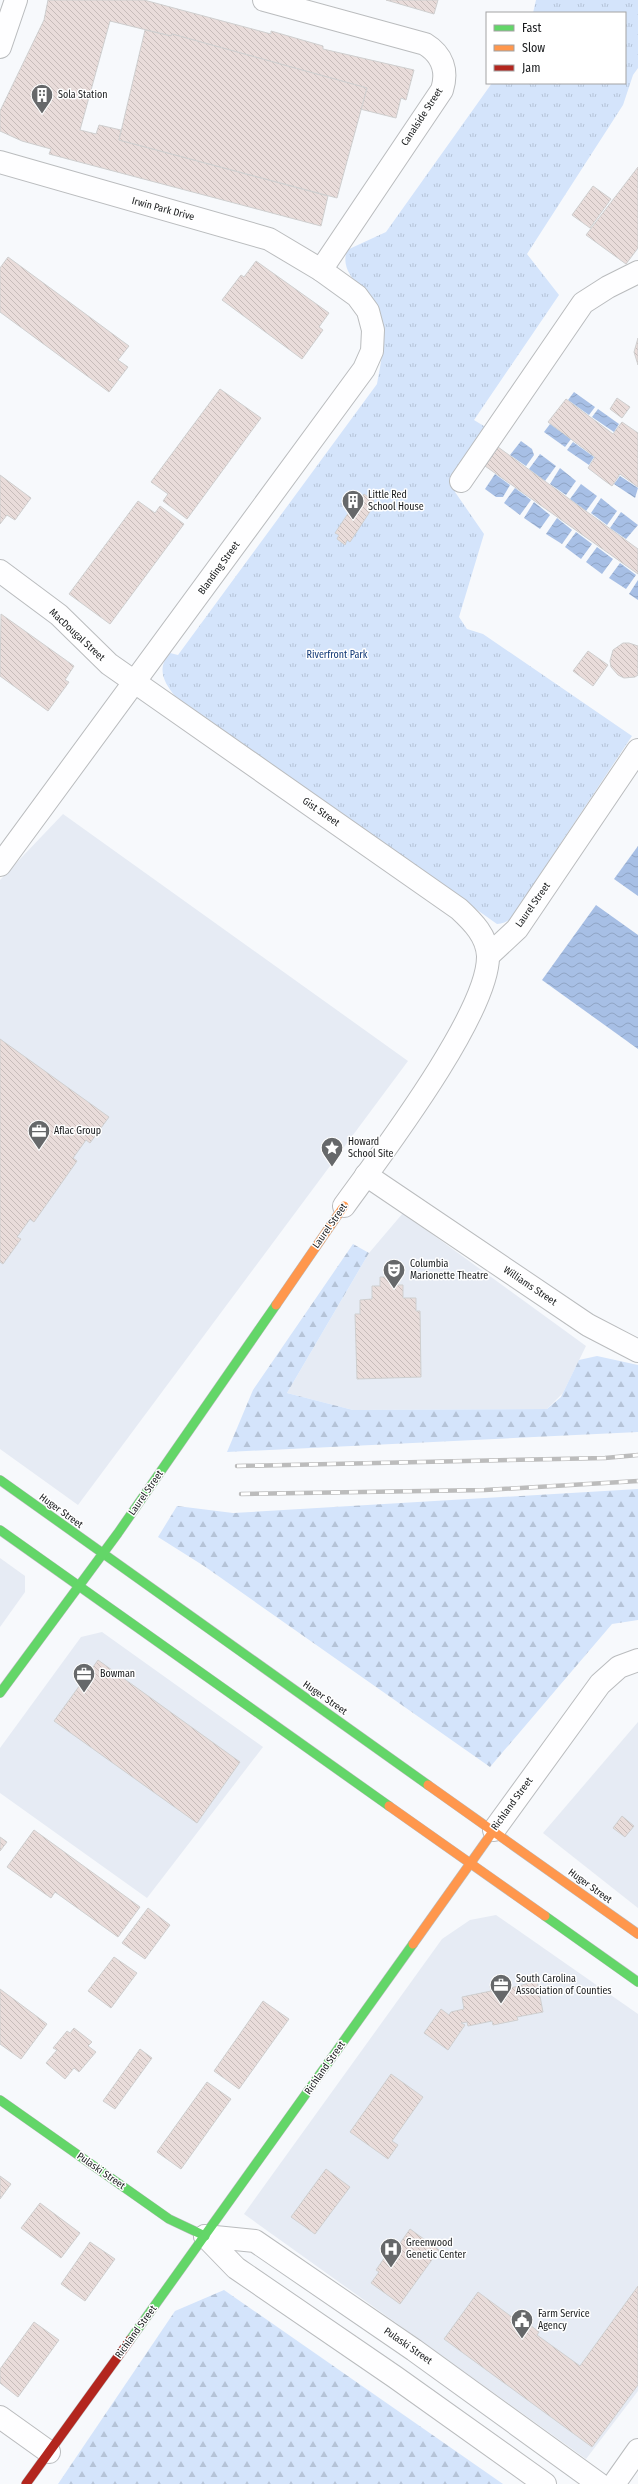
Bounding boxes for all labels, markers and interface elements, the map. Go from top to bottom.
legend [486,12,626,84]
text: Fast [522,21,541,35]
text: Slow [522,41,545,55]
text: Jam [522,61,540,75]
building icon: Sola Station [29,82,55,115]
street label: Canalside Street [399,85,446,148]
place label: Sola Station [58,89,107,101]
street label: Irwin Park Drive [130,195,196,223]
building icon: Little Red School House [340,488,366,521]
place label: Little Red School House [368,489,424,513]
street label: Blanding Street [196,538,243,597]
street label: MacDougal Street [47,606,108,664]
park label: Riverfront Park [307,649,368,661]
street label: Gist Street [300,795,343,830]
street label: Laurel Street [513,880,553,930]
office icon: Aflac Group [26,1118,52,1151]
place label: Aflac Group [54,1125,101,1137]
place icon: Howard School Site [319,1135,345,1168]
place label: Howard School Site [348,1136,394,1160]
street label: Laurel Street [310,1201,350,1251]
theatre icon: Columbia Marionette Theatre [381,1257,407,1290]
place label: Columbia Marionette Theatre [410,1258,488,1282]
street label: Williams Street [501,1264,559,1309]
street label: Laurel Street [126,1468,166,1518]
street label: Huger Street [37,1491,86,1531]
office icon: Bowman [71,1661,97,1694]
place label: Bowman [100,1668,135,1680]
street label: Huger Street [301,1678,350,1718]
street label: Richland Street [489,1775,536,1833]
street label: Huger Street [566,1866,615,1906]
office icon: South Carolina Association of Counties [488,1972,514,2005]
place label: South Carolina Association of Counties [516,1973,612,1997]
street label: Richland Street [302,2038,348,2097]
street label: Pulaski Street [75,2150,128,2192]
hospital icon: Greenwood Genetic Center [378,2236,404,2269]
place label: Greenwood Genetic Center [406,2237,466,2261]
street label: Richland Street [113,2303,160,2361]
public building icon: Farm Service Agency [509,2307,535,2340]
place label: Farm Service Agency [538,2308,590,2332]
street label: Pulaski Street [382,2325,435,2367]

